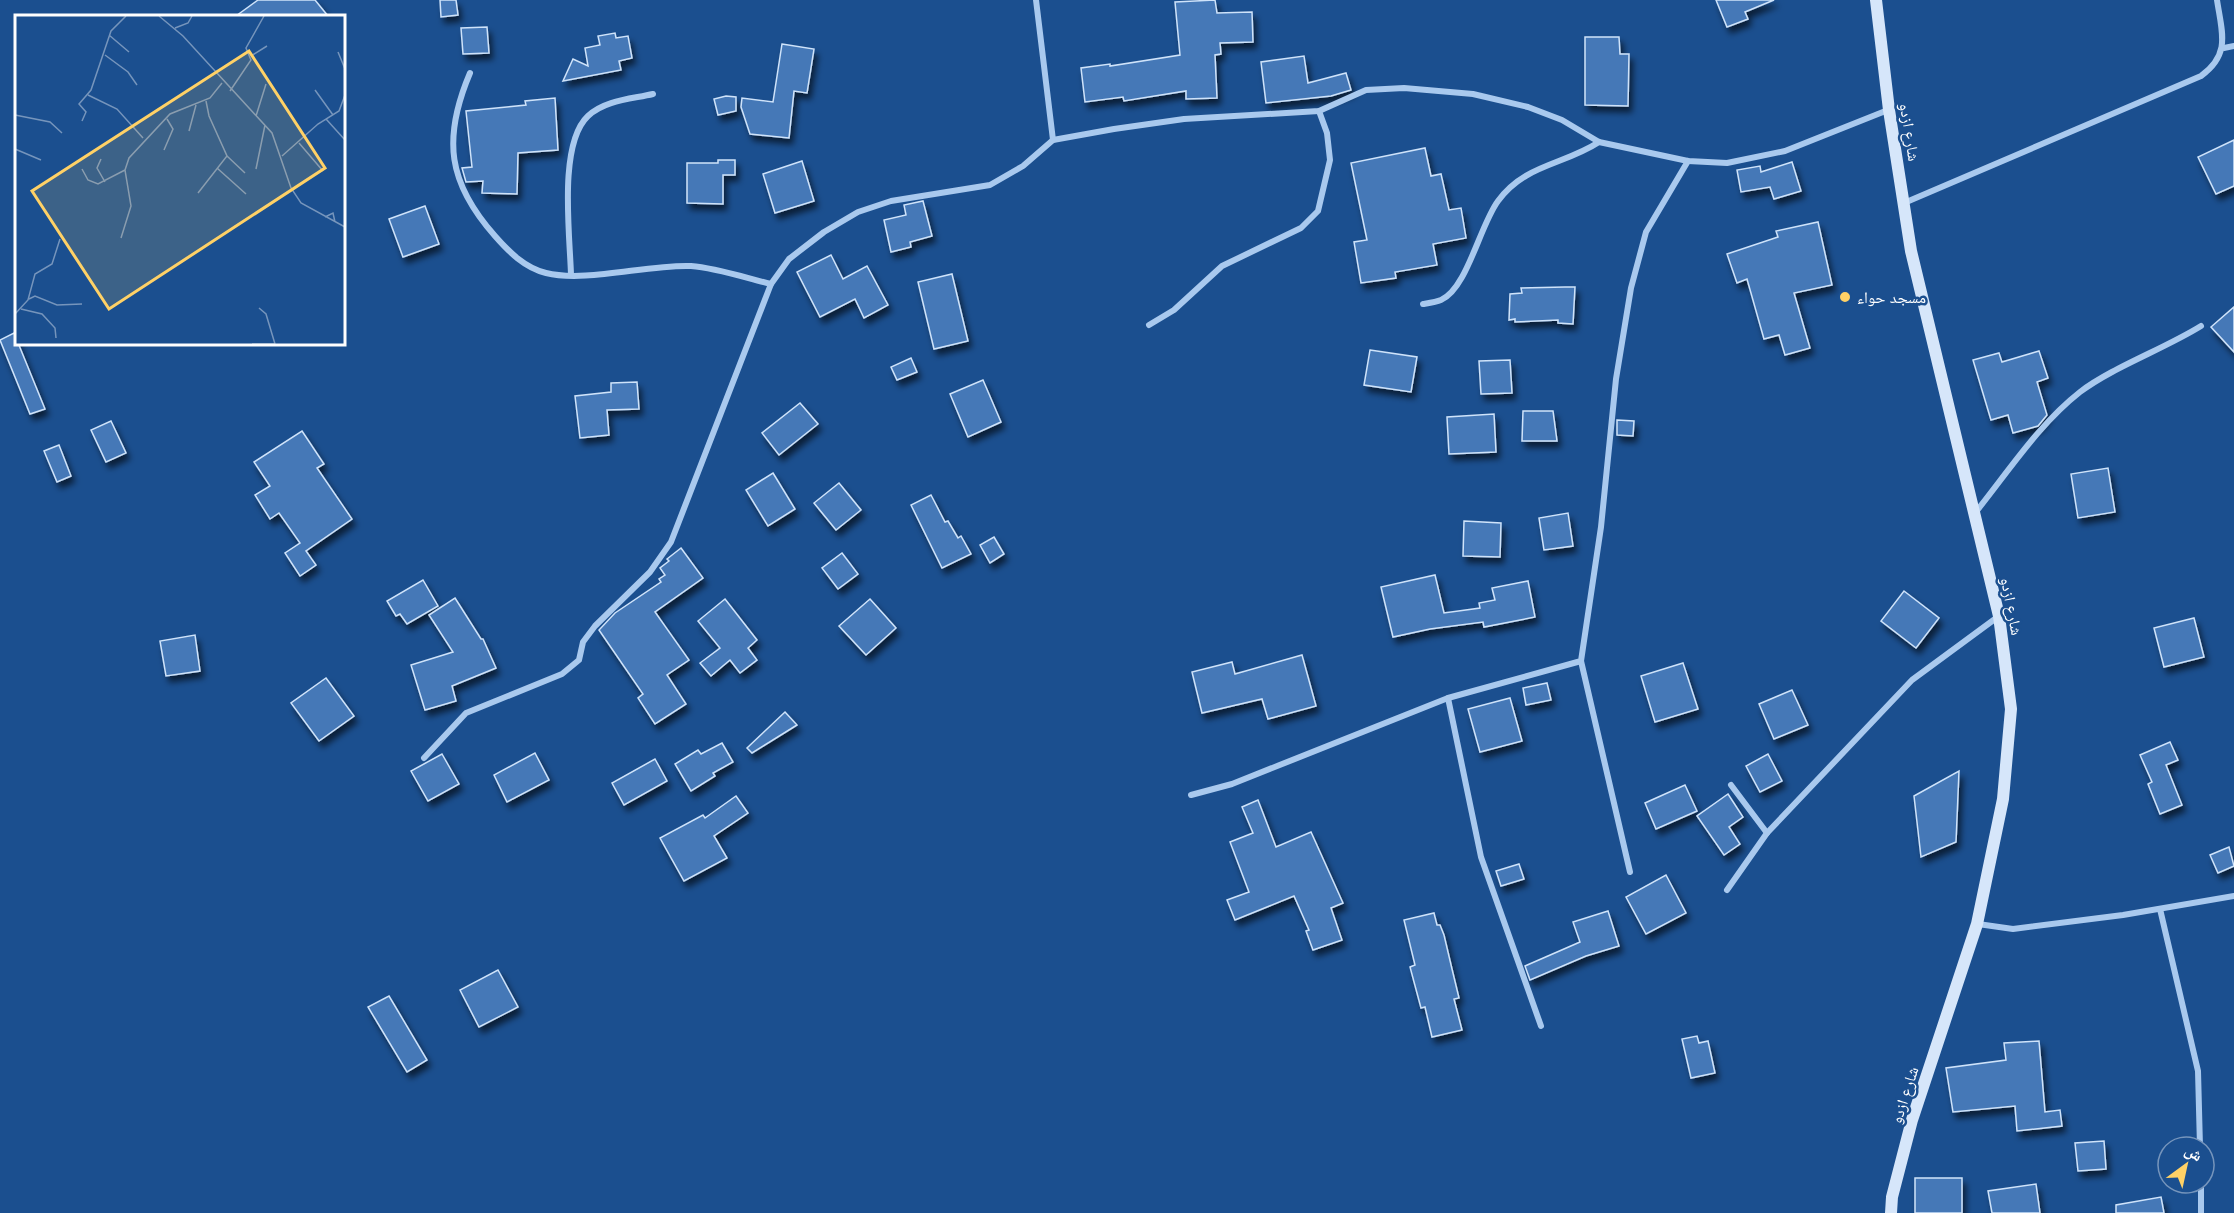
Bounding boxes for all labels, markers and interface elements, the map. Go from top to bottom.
inset map [15,15,345,345]
street label: شارع ازدو [1895,101,1924,163]
place label: مسجد حواء [1857,287,1926,307]
marker: مسجد حواء [1838,290,1852,304]
street label: شارع ازدو [1996,575,2027,637]
street label: شارع ازدو [1885,1064,1924,1126]
north arrow [2156,1135,2216,1195]
text: ش [2182,1139,2207,1165]

